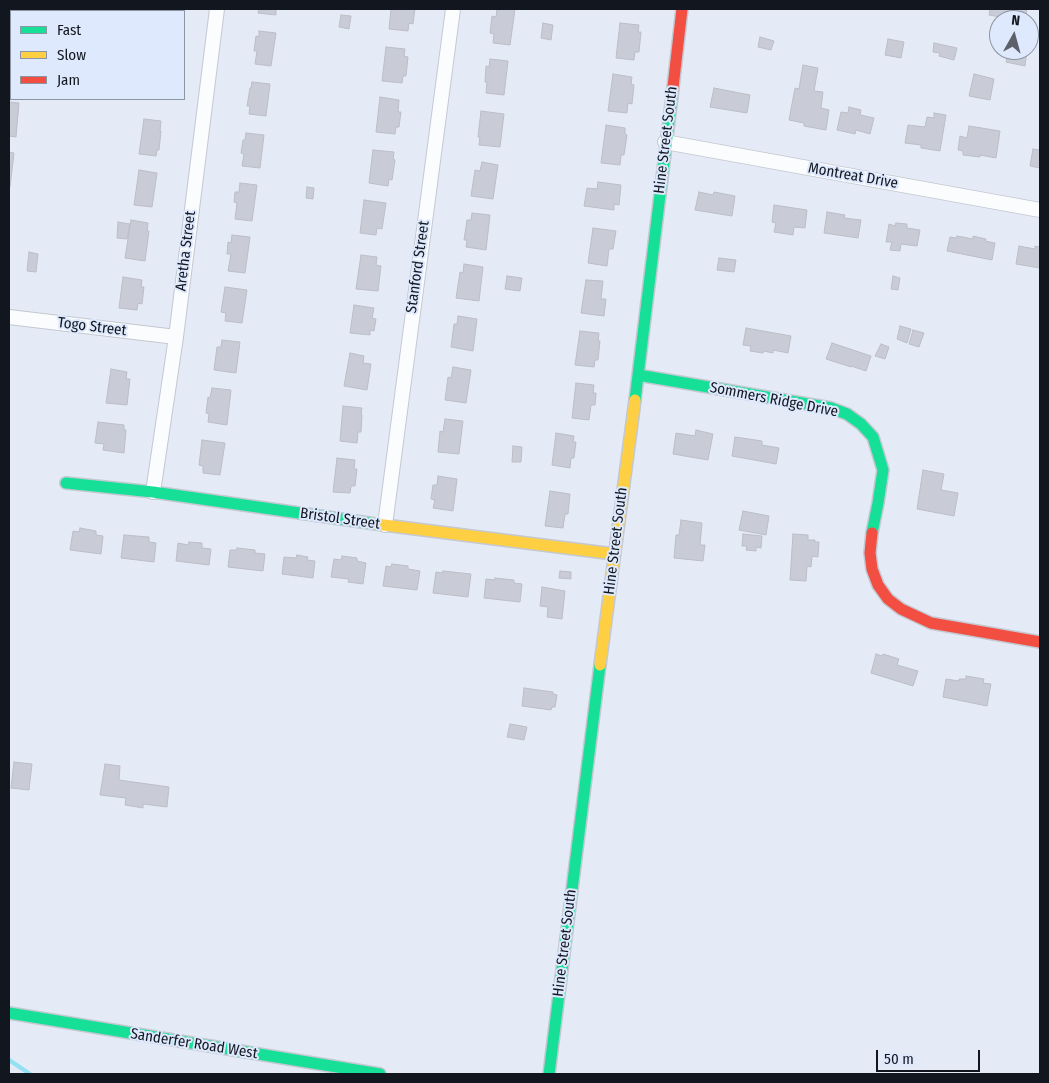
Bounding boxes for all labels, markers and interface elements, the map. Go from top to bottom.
legend [10,10,185,100]
north arrow [989,10,1039,60]
text: N [1011,12,1021,30]
text: Fast [57,21,81,39]
text: Slow [57,46,86,64]
text: Jam [57,71,80,89]
street label: Hine Street South [650,85,682,195]
street label: Montreat Drive [807,159,899,193]
street label: Aretha Street [172,210,200,292]
street label: Stanford Street [403,220,433,314]
street label: Togo Street [57,314,127,340]
street label: Sommers Ridge Drive [708,379,840,421]
street label: Hine Street South [600,486,632,596]
street label: Bristol Street [299,504,381,534]
street label: Hine Street South [549,888,581,998]
street label: Sanderfer Road West [129,1025,259,1063]
scale bar [879,1040,983,1072]
text: 50 m [884,1050,914,1068]

